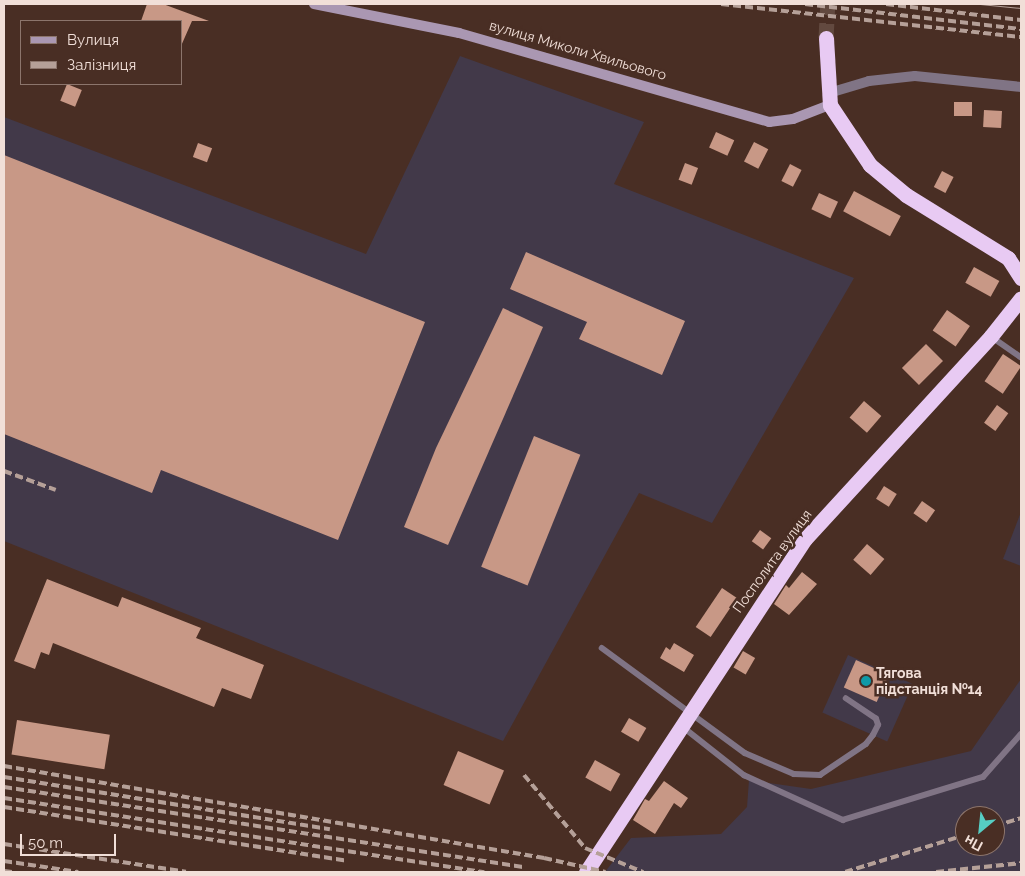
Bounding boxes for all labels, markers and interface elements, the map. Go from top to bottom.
street label: вулиця Миколи Хвильового [487,17,669,83]
legend [20,20,182,85]
text: Вулиця [67,31,119,49]
text: Залізниця [67,56,136,74]
street label: Посполита вулиця [729,506,815,616]
place label: Тягова пiдстанцiя №14 [876,665,982,698]
marker: Тягова пiдстанцiя №14 [860,675,872,687]
north arrow [955,806,1005,856]
scale bar [22,824,119,856]
text: Пн [961,832,985,855]
text: 50 m [28,834,63,852]

